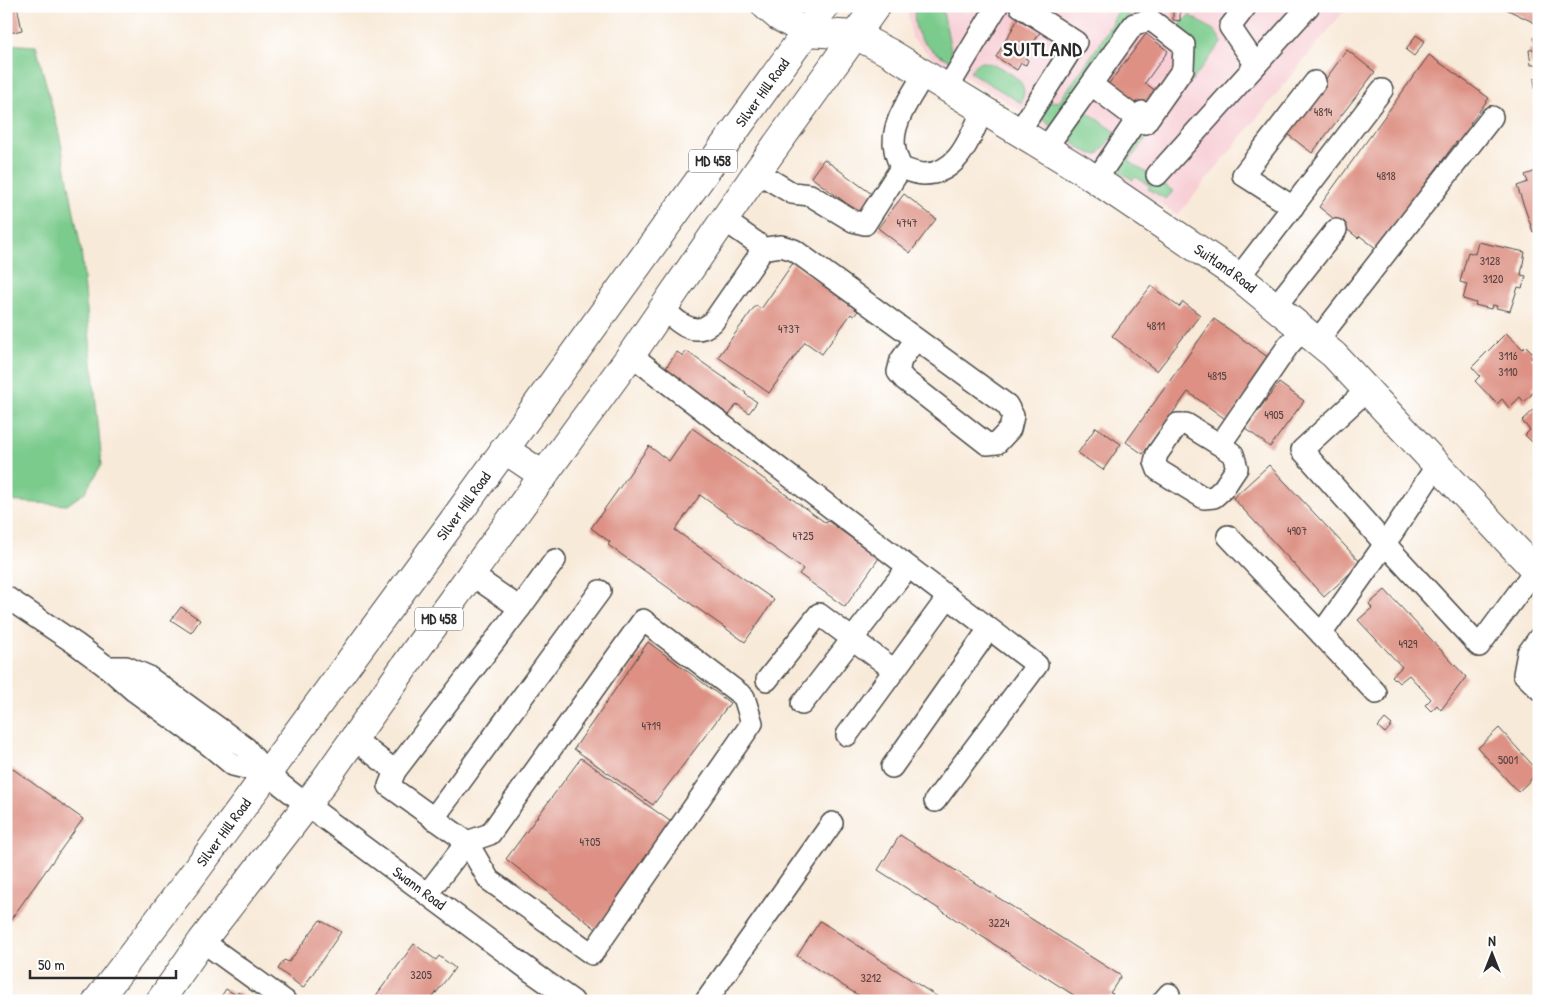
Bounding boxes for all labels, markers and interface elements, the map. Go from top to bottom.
district label: SUITLAND [1003,35,1083,62]
street label: Silver Hill Road [730,54,794,131]
house number: 4814 [1314,103,1333,120]
road number: MD 458 [689,150,737,172]
house number: 4818 [1376,167,1396,184]
house number: 4747 [897,214,917,231]
street label: Suitland Road [1190,239,1262,297]
house number: 3128 [1480,252,1500,269]
house number: 3120 [1483,270,1503,287]
house number: 4811 [1147,317,1165,334]
house number: 4737 [778,320,800,337]
house number: 3116 [1499,347,1518,364]
house number: 3110 [1498,363,1518,380]
house number: 4815 [1207,367,1227,384]
house number: 4905 [1264,406,1284,423]
street label: Silver Hill Road [431,467,496,545]
house number: 4907 [1287,522,1307,539]
house number: 4725 [792,527,814,544]
road number: MD 458 [415,608,463,630]
house number: 4929 [1399,635,1418,652]
house number: 4719 [641,717,661,734]
house number: 5001 [1498,751,1518,768]
street label: Silver Hill Road [191,793,256,871]
house number: 4705 [580,833,600,850]
street label: Swann Road [389,861,450,915]
house number: 3224 [988,914,1010,931]
north arrow [1468,930,1518,980]
text: N [1488,931,1496,950]
scale bar [30,947,176,979]
text: 50 m [38,954,65,975]
house number: 3205 [410,966,432,983]
house number: 3212 [861,969,882,986]

